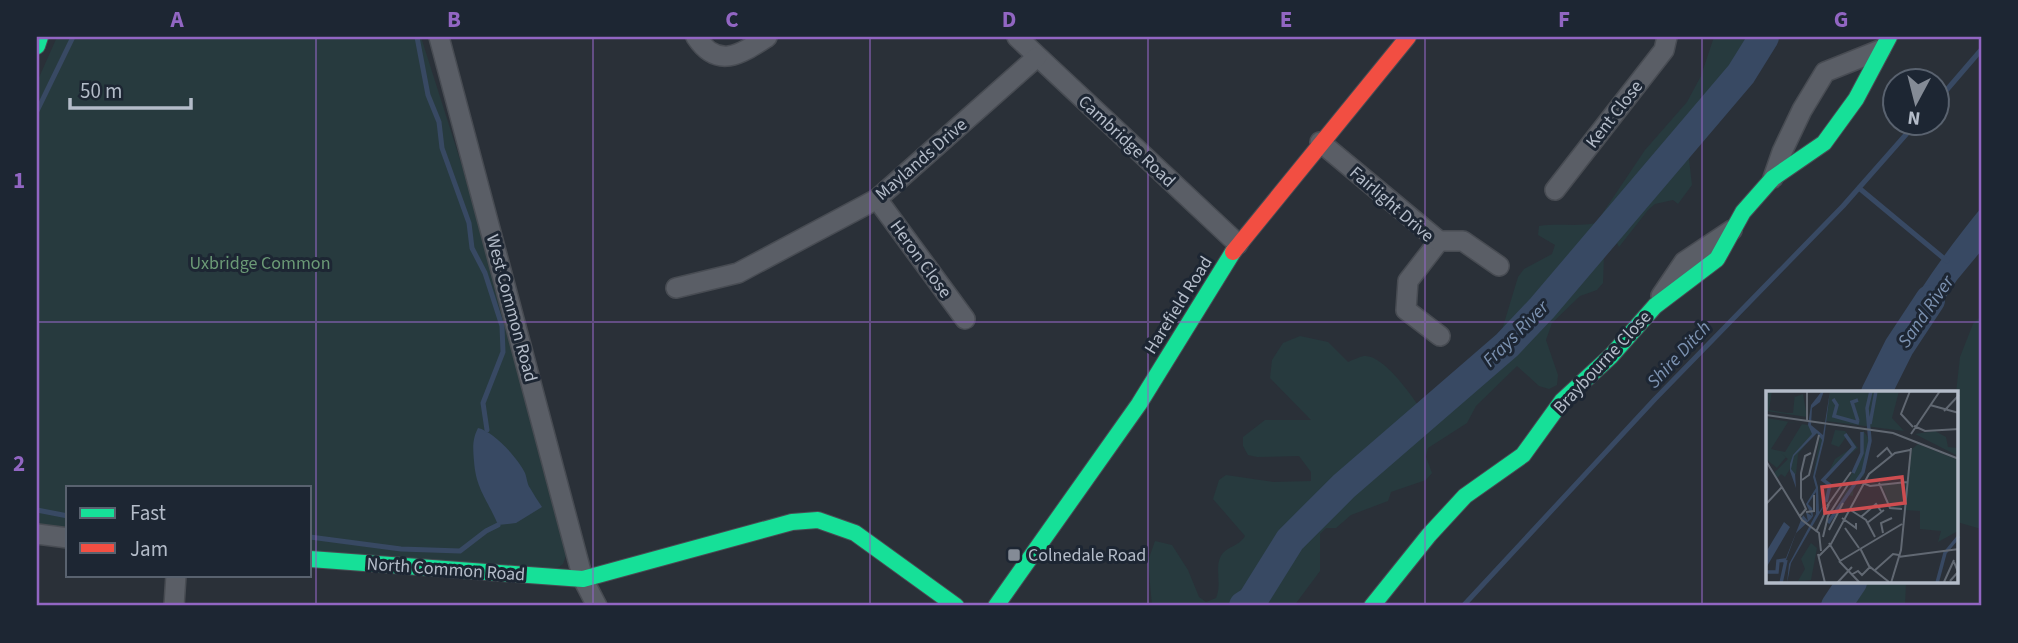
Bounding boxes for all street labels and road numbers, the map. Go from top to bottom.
street label: Kent Close [1580,75,1649,153]
street label: Cambridge Road [1072,90,1181,193]
street label: Maylands Drive [870,112,973,206]
street label: Fairlight Drive [1344,161,1439,248]
street label: Heron Close [884,215,957,303]
street label: West Common Road [480,232,543,385]
street label: Harefield Road [1138,251,1218,359]
street label: Braybourne Close [1548,305,1657,420]
street label: North Common Road [366,551,526,588]

